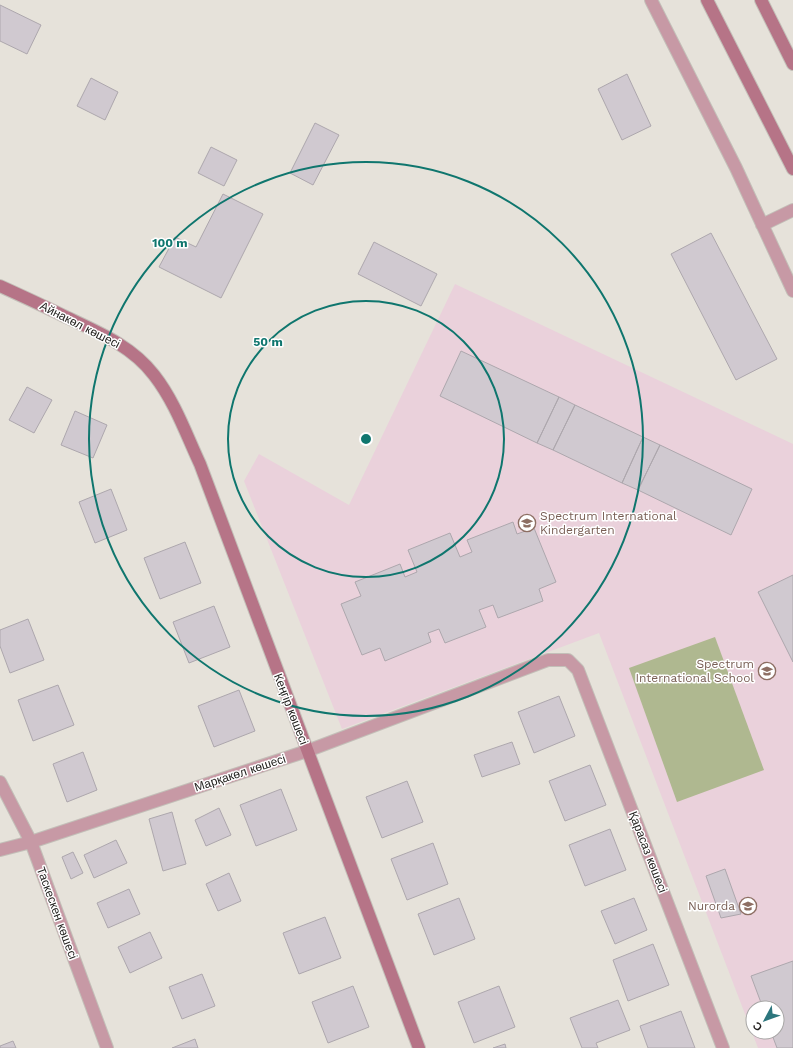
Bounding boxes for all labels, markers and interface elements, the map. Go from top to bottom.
text: 100 m [152,236,188,250]
street label: Айнакөл көшесі [38,299,122,351]
text: 50 m [253,335,283,349]
centre of rings [359,432,373,446]
place label: Spectrum International Kindergarten [540,509,677,537]
school or university icon: Spectrum International Kindergarten [517,513,537,533]
place label: Spectrum International School [635,657,754,685]
school or university icon: Spectrum International School [757,661,777,681]
street label: Кеңгір көшесі [271,671,311,747]
street label: Марқакөл көшесі [193,752,287,794]
street label: Қарасаз көшесі [626,809,670,895]
street label: Таскескен көшесі [34,865,80,961]
school or university icon: Nurorda [738,896,758,916]
place label: Nurorda [688,899,735,913]
north arrow [745,1000,785,1040]
text: С [750,1019,765,1033]

